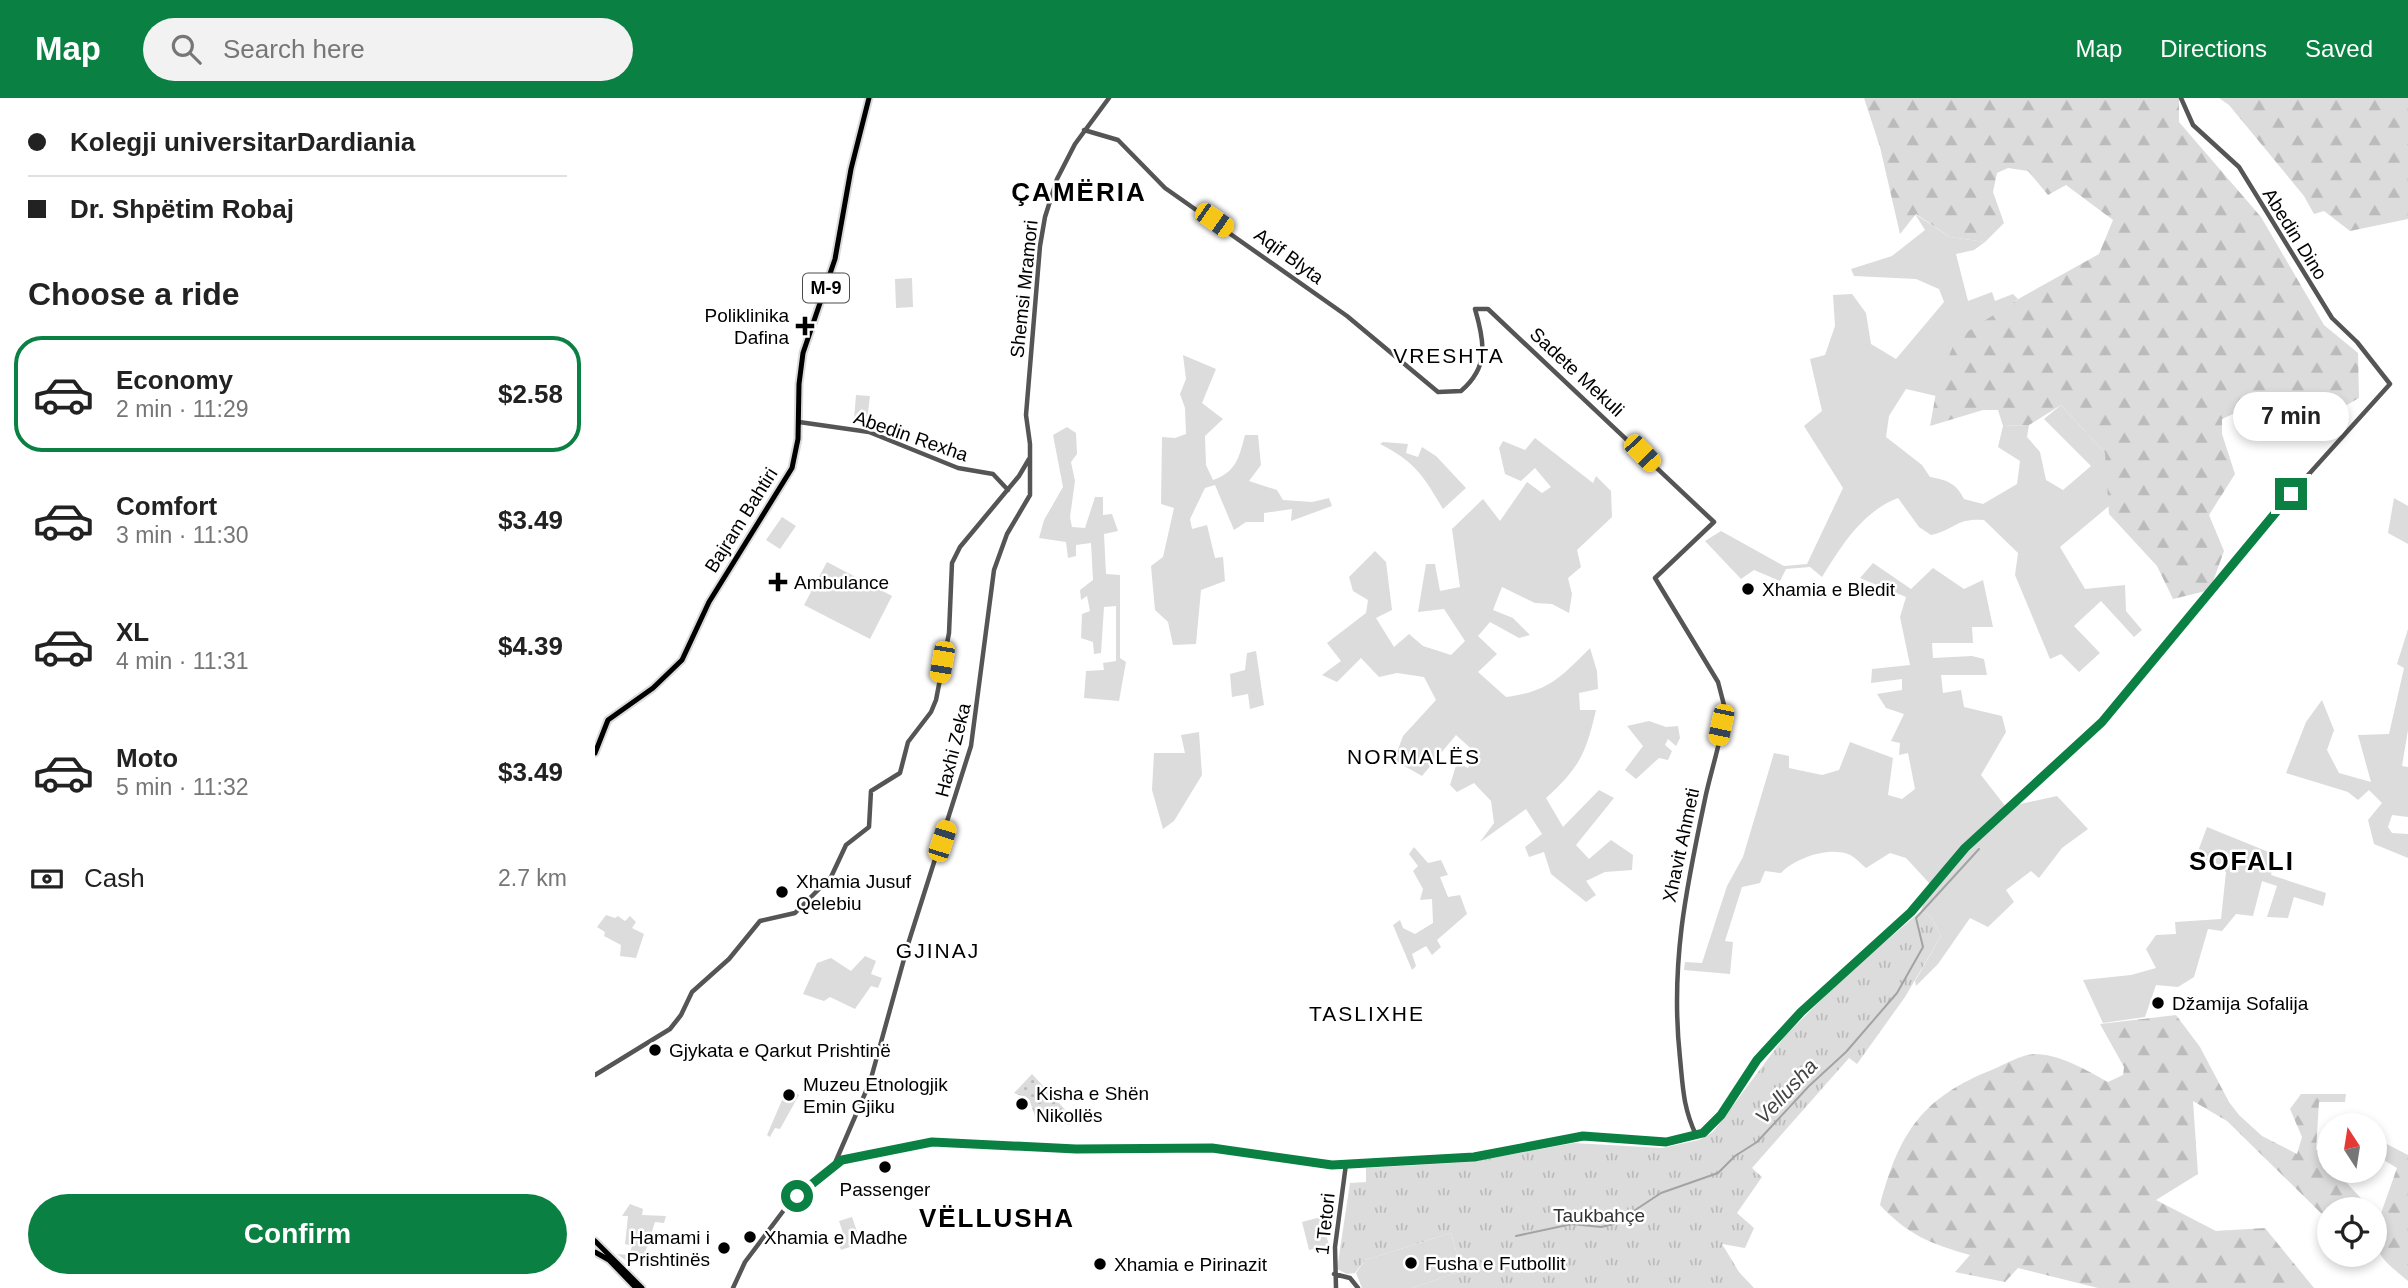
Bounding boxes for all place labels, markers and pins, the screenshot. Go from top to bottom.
place label: Poliklinika Dafina [705,305,789,348]
marker: Poliklinika Dafina [795,316,815,336]
marker: Ambulance [768,572,788,592]
place label: Ambulance [794,572,889,593]
place label: Xhamia e Bledit [1762,579,1896,600]
marker: Xhamia e Bledit [1740,581,1756,597]
place label: Xhamia Jusuf Qelebiu [796,871,912,914]
marker: Xhamia Jusuf Qelebiu [774,884,790,900]
place label: Džamija Sofalija [2172,993,2309,1014]
marker: Džamija Sofalija [2150,995,2166,1011]
place label: Gjykata e Qarkut Prishtinë [669,1040,891,1061]
marker: Gjykata e Qarkut Prishtinë [647,1042,663,1058]
place label: Muzeu Etnologjik Emin Gjiku [803,1074,948,1117]
place label: Kisha e Shën Nikollës [1036,1083,1149,1126]
marker: Muzeu Etnologjik Emin Gjiku [781,1087,797,1103]
marker: Kisha e Shën Nikollës [1014,1096,1030,1112]
marker: Passenger [877,1159,893,1175]
place label: Passenger [840,1179,931,1200]
place label: Hamami i Prishtinës [627,1227,710,1270]
place label: Xhamia e Madhe [764,1227,908,1248]
marker: Xhamia e Madhe [742,1229,758,1245]
marker: Hamami i Prishtinës [716,1240,732,1256]
place label: Fusha e Futbollit [1425,1253,1566,1274]
place label: Xhamia e Pirinazit [1114,1254,1268,1275]
marker: Fusha e Futbollit [1403,1255,1419,1271]
marker: Xhamia e Pirinazit [1092,1256,1108,1272]

